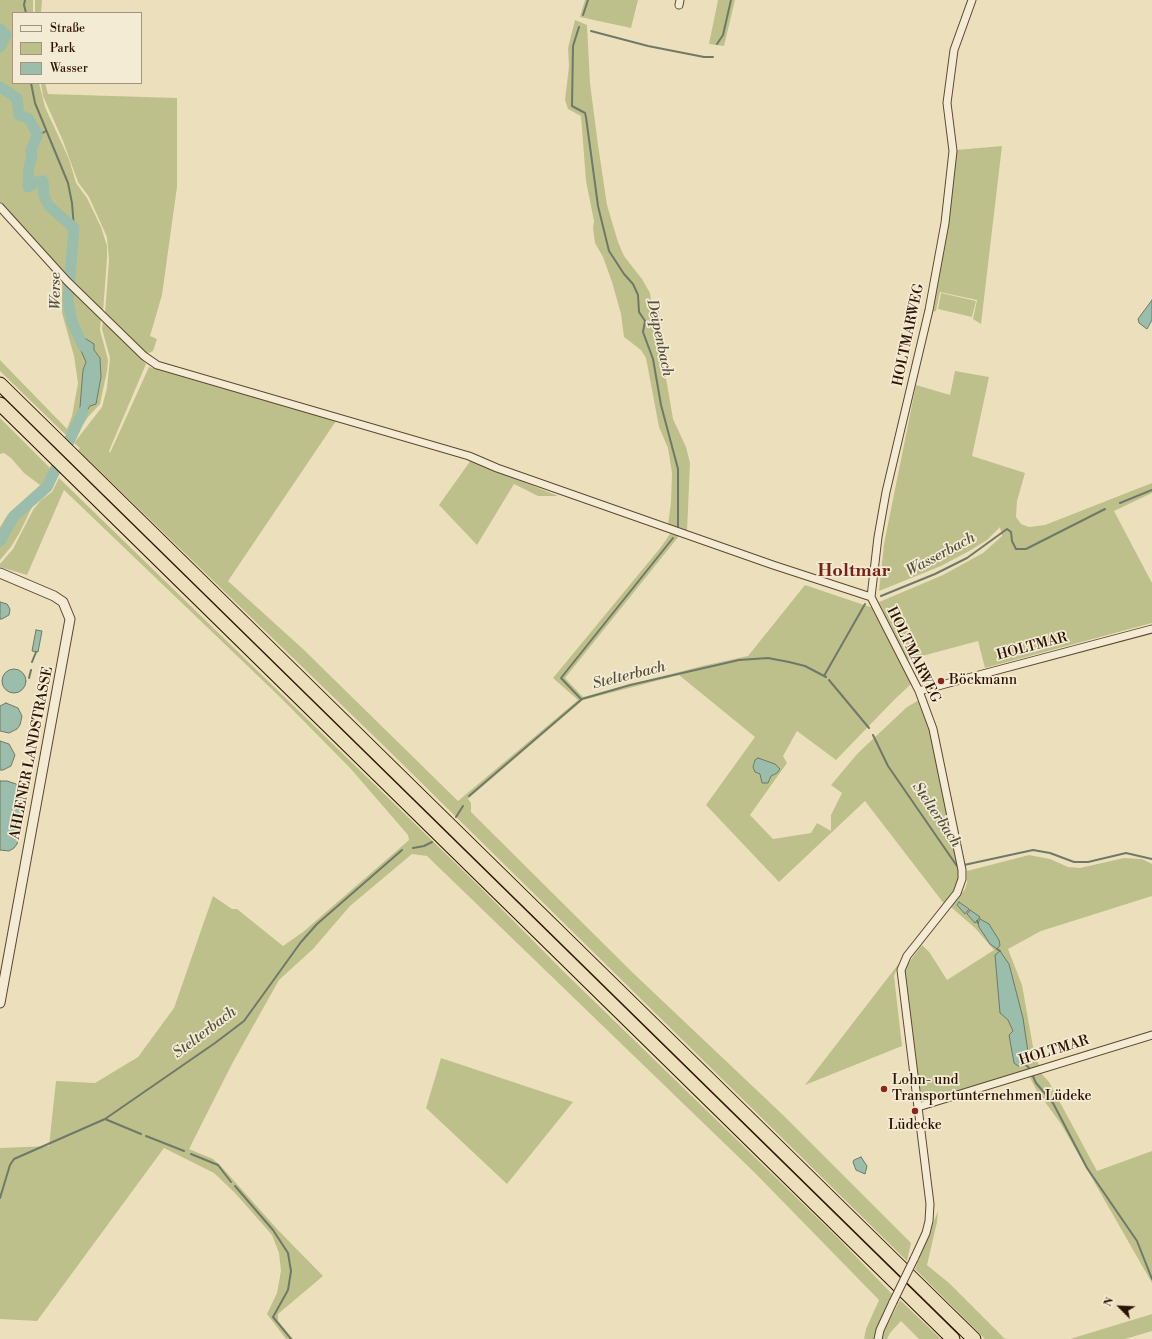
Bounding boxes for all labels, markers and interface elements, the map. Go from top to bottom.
legend [12,12,142,84]
text: Straße [50,21,85,36]
text: Park [50,41,75,56]
text: Wasser [50,61,88,76]
water label: Werse [47,272,65,310]
street label: HOLTMARWEG [890,282,928,388]
water label: Deipenbach [642,298,676,378]
water label: Wasserbach [903,529,979,581]
district label: Holtmar [818,561,890,583]
street label: HOLTMARWEG [883,604,943,706]
street label: HOLTMAR [995,630,1069,664]
water label: Stelterbach [591,658,667,694]
street label: AHLENER LANDSTRASSE [7,665,57,841]
place label: Böckmann [949,673,1017,689]
marker: Böckmann [936,676,946,686]
water label: Stelterbach [908,779,964,851]
water label: Stelterbach [170,1003,240,1063]
street label: HOLTMAR [1017,1032,1091,1070]
place label: Lohn- und Transportunternehmen Lüdeke [892,1073,1092,1106]
marker: Lohn- und Transportunternehmen Lüdeke [879,1084,889,1094]
marker: Lüdecke [910,1106,920,1116]
place label: Lüdecke [888,1118,942,1134]
north arrow [1100,1287,1140,1327]
text: N [1101,1295,1117,1309]

